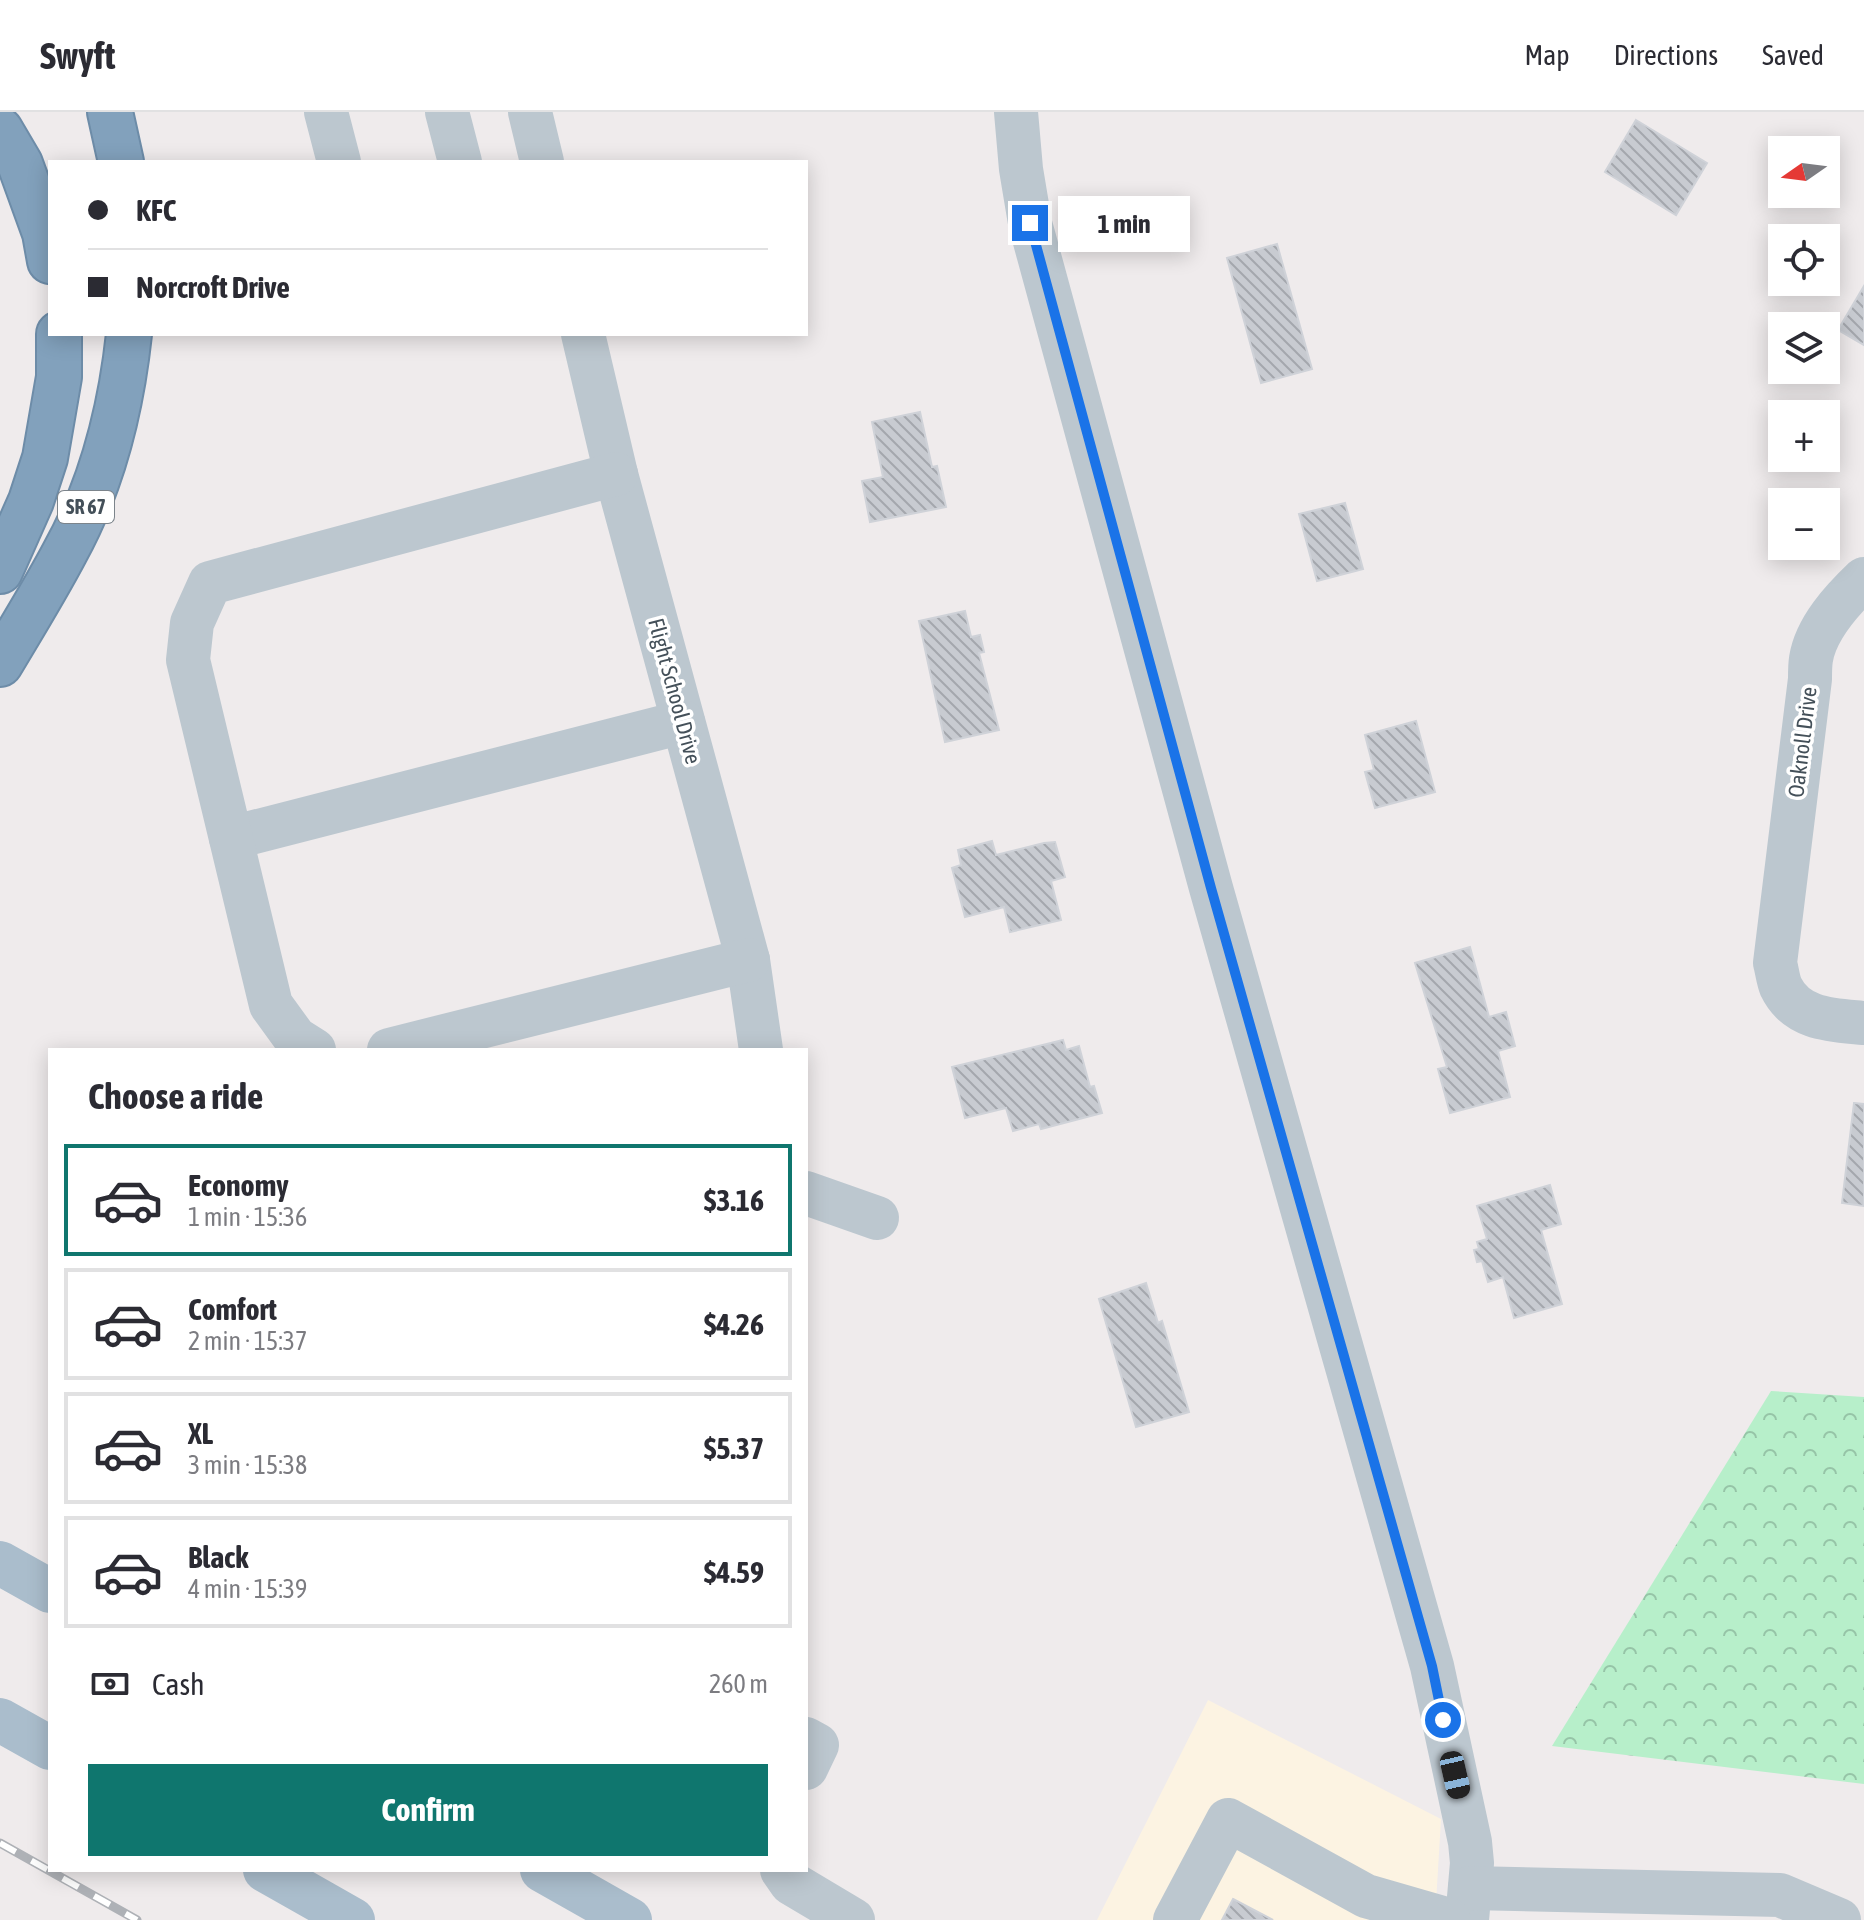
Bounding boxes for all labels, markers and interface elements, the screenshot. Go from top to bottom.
text: Swyft [40,34,115,77]
text: Map [1525,39,1570,71]
text: Directions [1614,39,1718,71]
text: Saved [1762,39,1824,71]
north arrow [1768,136,1840,208]
map controls [1768,136,1840,560]
text: KFC [136,193,176,227]
callout: 1 min [1058,195,1190,251]
route end [1012,205,1048,241]
text: 1 min [1097,209,1151,239]
button: locate [1768,224,1840,296]
text: Norcroft Drive [136,270,290,304]
button: layers [1768,312,1840,384]
button: + [1768,400,1840,472]
button: − [1768,488,1840,560]
road number: SR 67 [58,491,114,523]
street label: Flight School Drive [643,615,707,767]
street label: Oaknoll Drive [1782,685,1822,799]
text: Choose a ride [88,1075,263,1117]
icon: car [92,1164,164,1236]
text: Economy [188,1168,289,1202]
text: $3.16 [704,1183,764,1217]
text: 1 min · 15:36 [188,1202,307,1232]
icon: car [92,1288,164,1360]
text: Comfort [188,1292,277,1326]
text: $4.26 [704,1307,764,1341]
text: 2 min · 15:37 [188,1326,307,1356]
icon: car [92,1412,164,1484]
text: XL [188,1416,213,1450]
text: $5.37 [704,1431,764,1465]
text: 3 min · 15:38 [188,1450,307,1480]
icon: car [92,1536,164,1608]
text: Black [188,1540,248,1574]
text: $4.59 [704,1555,764,1589]
text: 4 min · 15:39 [188,1574,307,1604]
icon: cash [88,1662,132,1706]
text: Cash [152,1667,205,1701]
text: 260 m [709,1669,768,1699]
route start [1425,1702,1461,1738]
car [1438,1749,1472,1801]
button: Confirm [88,1764,768,1856]

